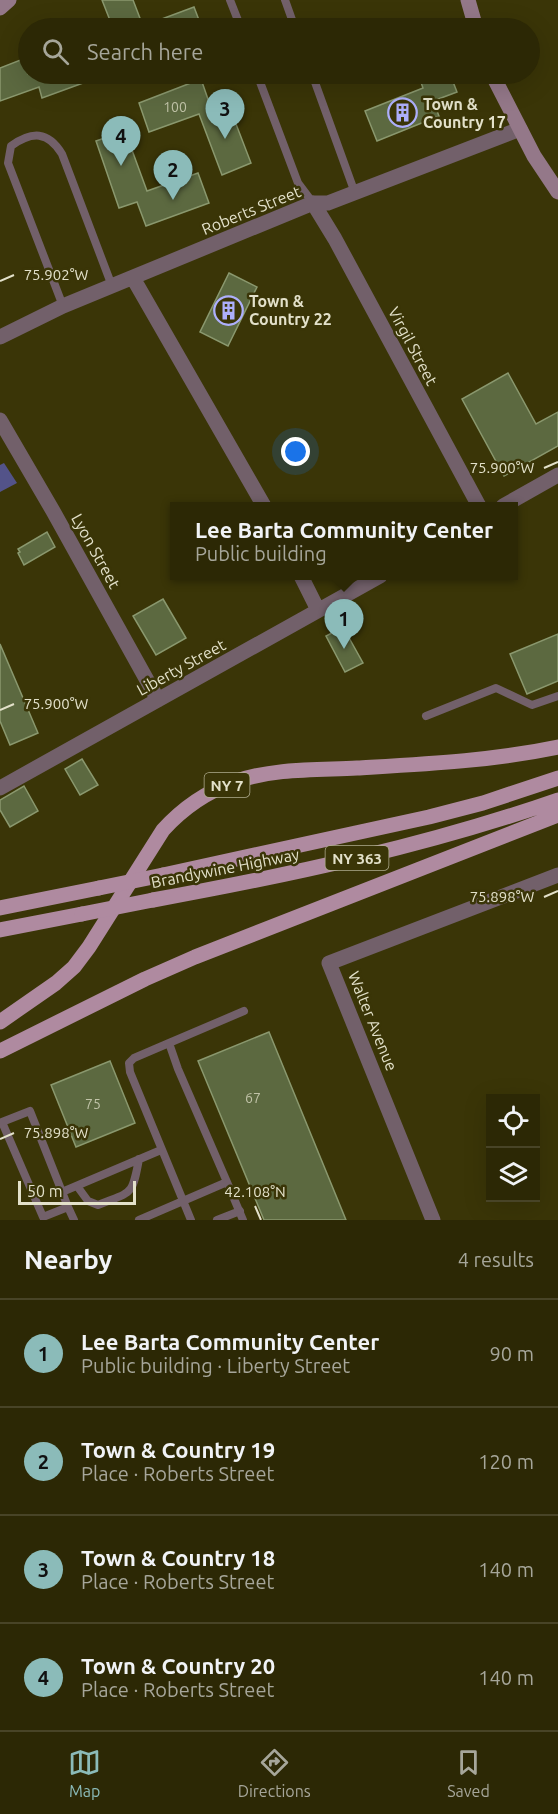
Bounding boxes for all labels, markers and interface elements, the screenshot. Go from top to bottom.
search box [18,18,540,84]
icon: search [39,35,72,68]
text: Search here [87,39,203,64]
pin: 3 [206,90,244,139]
place label: Town & Country 17 [423,95,506,131]
building icon: Town & Country 17 [386,97,418,129]
house number: 100 [163,99,187,115]
pin: 4 [102,116,140,166]
pin: 2 [154,150,192,200]
street label: Roberts Street [199,182,304,238]
text: 75.902°W [24,266,88,283]
place label: Town & Country 22 [249,292,332,328]
building icon: Town & Country 22 [212,294,244,326]
street label: Virgil Street [385,304,442,389]
your location [281,437,310,466]
text: 75.900°W [470,459,534,476]
popup [170,502,518,580]
street label: Lyon Street [68,511,124,592]
text: Lee Barta Community Center [195,517,493,542]
text: Public building [195,542,327,565]
pin: 1 [324,600,364,649]
street label: Liberty Street [134,635,229,699]
text: 75.900°W [24,695,88,712]
road number: NY 7 [204,773,250,797]
street label: Brandywine Highway [149,845,301,891]
road number: NY 363 [326,846,388,870]
text: 75.898°W [470,888,534,905]
street label: Walter Avenue [345,969,401,1073]
house number: 67 [245,1090,261,1106]
map controls [486,1094,540,1202]
button: locate [486,1094,540,1148]
house number: 75 [85,1096,101,1112]
text: 75.898°W [24,1124,88,1141]
button: layers [486,1148,540,1202]
scale bar [18,1178,136,1206]
text: 50 m [27,1182,63,1200]
text: 42.108°N [224,1183,286,1200]
text: Nearby [24,1245,112,1274]
text: 4 results [458,1248,534,1271]
text: Lee Barta Community Center [81,1329,379,1354]
text: 1 [38,1342,49,1365]
text: 90 m [490,1342,534,1365]
text: Public building · Liberty Street [81,1354,350,1377]
text: Town & Country 19 [81,1437,275,1462]
text: 2 [38,1450,49,1473]
text: 120 m [478,1450,534,1473]
text: Place · Roberts Street [81,1462,274,1485]
text: Town & Country 18 [81,1545,275,1570]
text: 3 [38,1558,49,1581]
text: 140 m [478,1558,534,1581]
text: Place · Roberts Street [81,1570,274,1593]
text: Town & Country 20 [81,1653,275,1678]
text: 4 [38,1666,49,1689]
text: 140 m [478,1666,534,1689]
text: Place · Roberts Street [81,1678,274,1701]
tab: Map [68,1746,101,1800]
tab: Directions [238,1746,311,1800]
tab: Saved [447,1746,490,1800]

